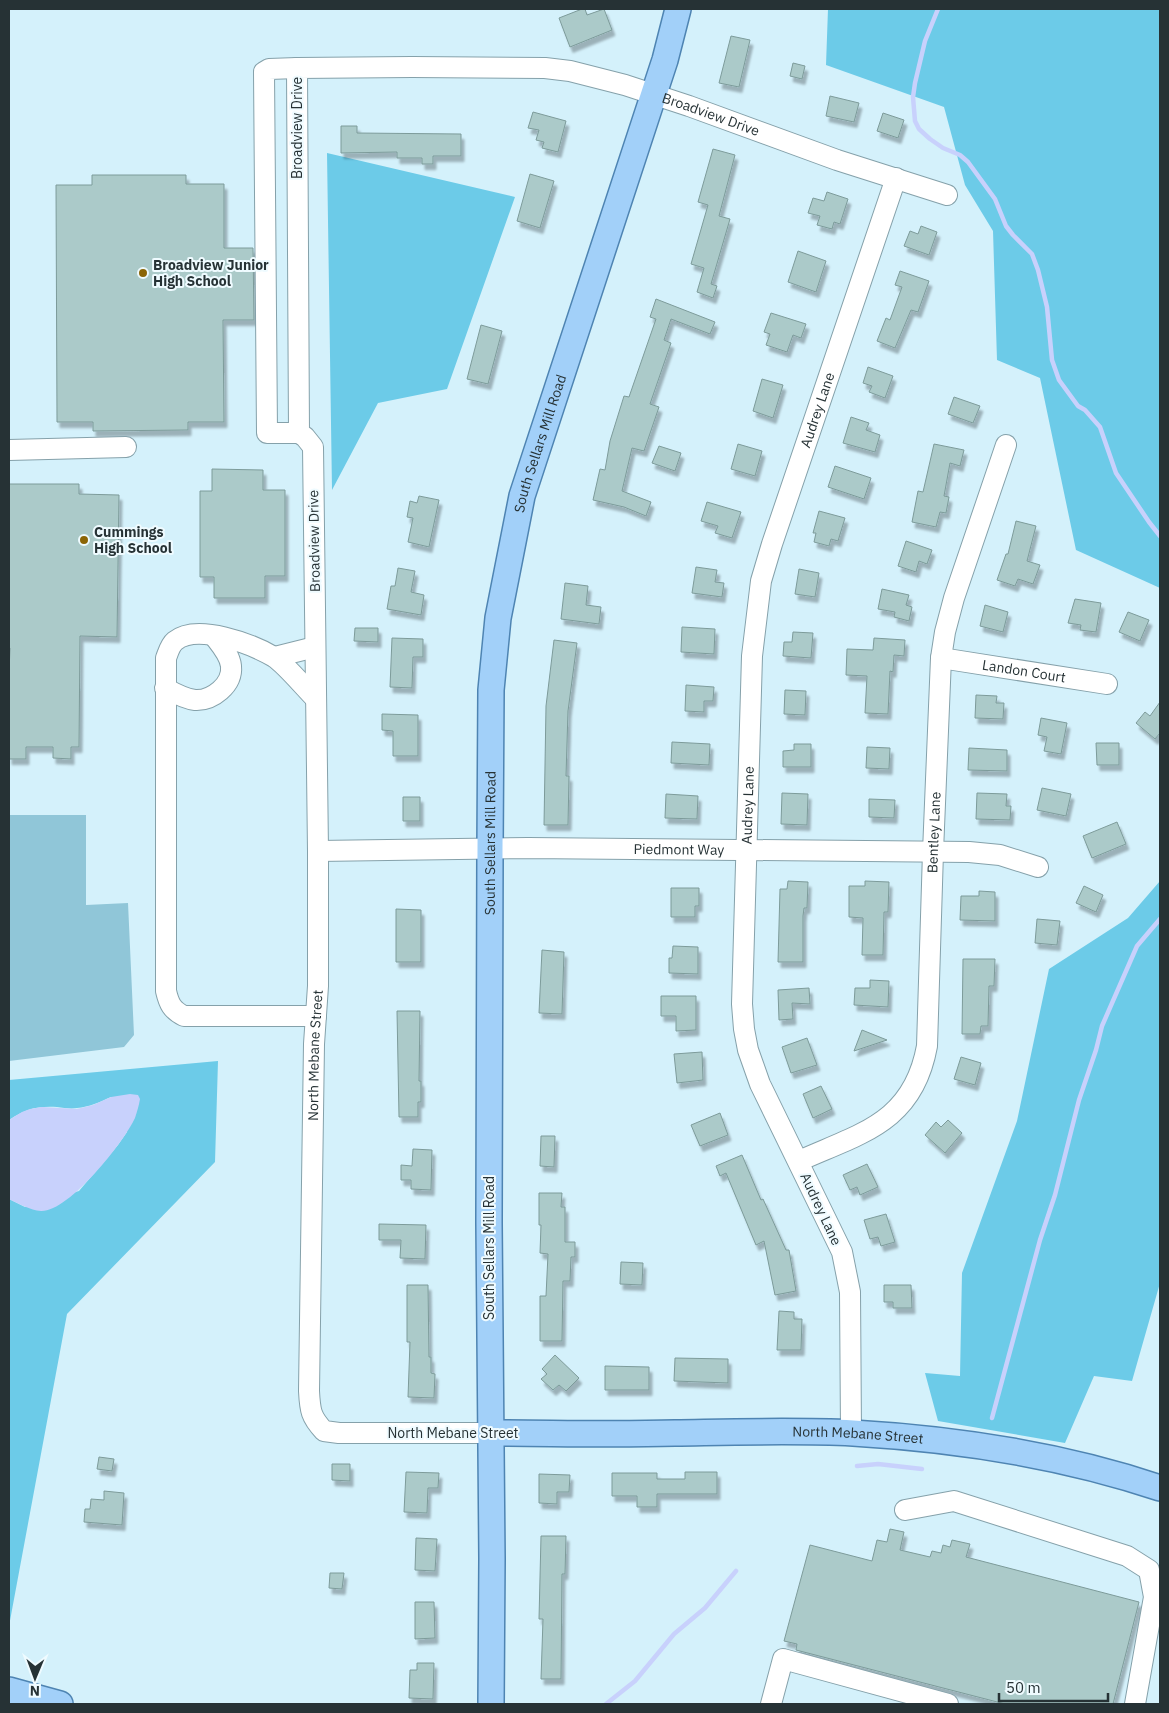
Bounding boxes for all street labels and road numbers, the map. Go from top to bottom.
street label: Broadview Drive [288,77,306,179]
street label: Broadview Drive [660,89,762,140]
street label: Audrey Lane [796,370,839,450]
street label: South Sellars Mill Road [510,372,570,514]
street label: Broadview Drive [304,489,324,592]
street label: Landon Court [981,656,1067,686]
street label: Audrey Lane [738,766,758,845]
street label: South Sellars Mill Road [481,771,499,915]
street label: Bentley Lane [923,791,944,873]
street label: Piedmont Way [633,840,724,859]
street label: North Mebane Street [304,989,327,1121]
street label: Audrey Lane [796,1170,846,1248]
street label: South Sellars Mill Road [480,1176,498,1320]
street label: North Mebane Street [792,1422,924,1448]
street label: North Mebane Street [387,1424,519,1442]

